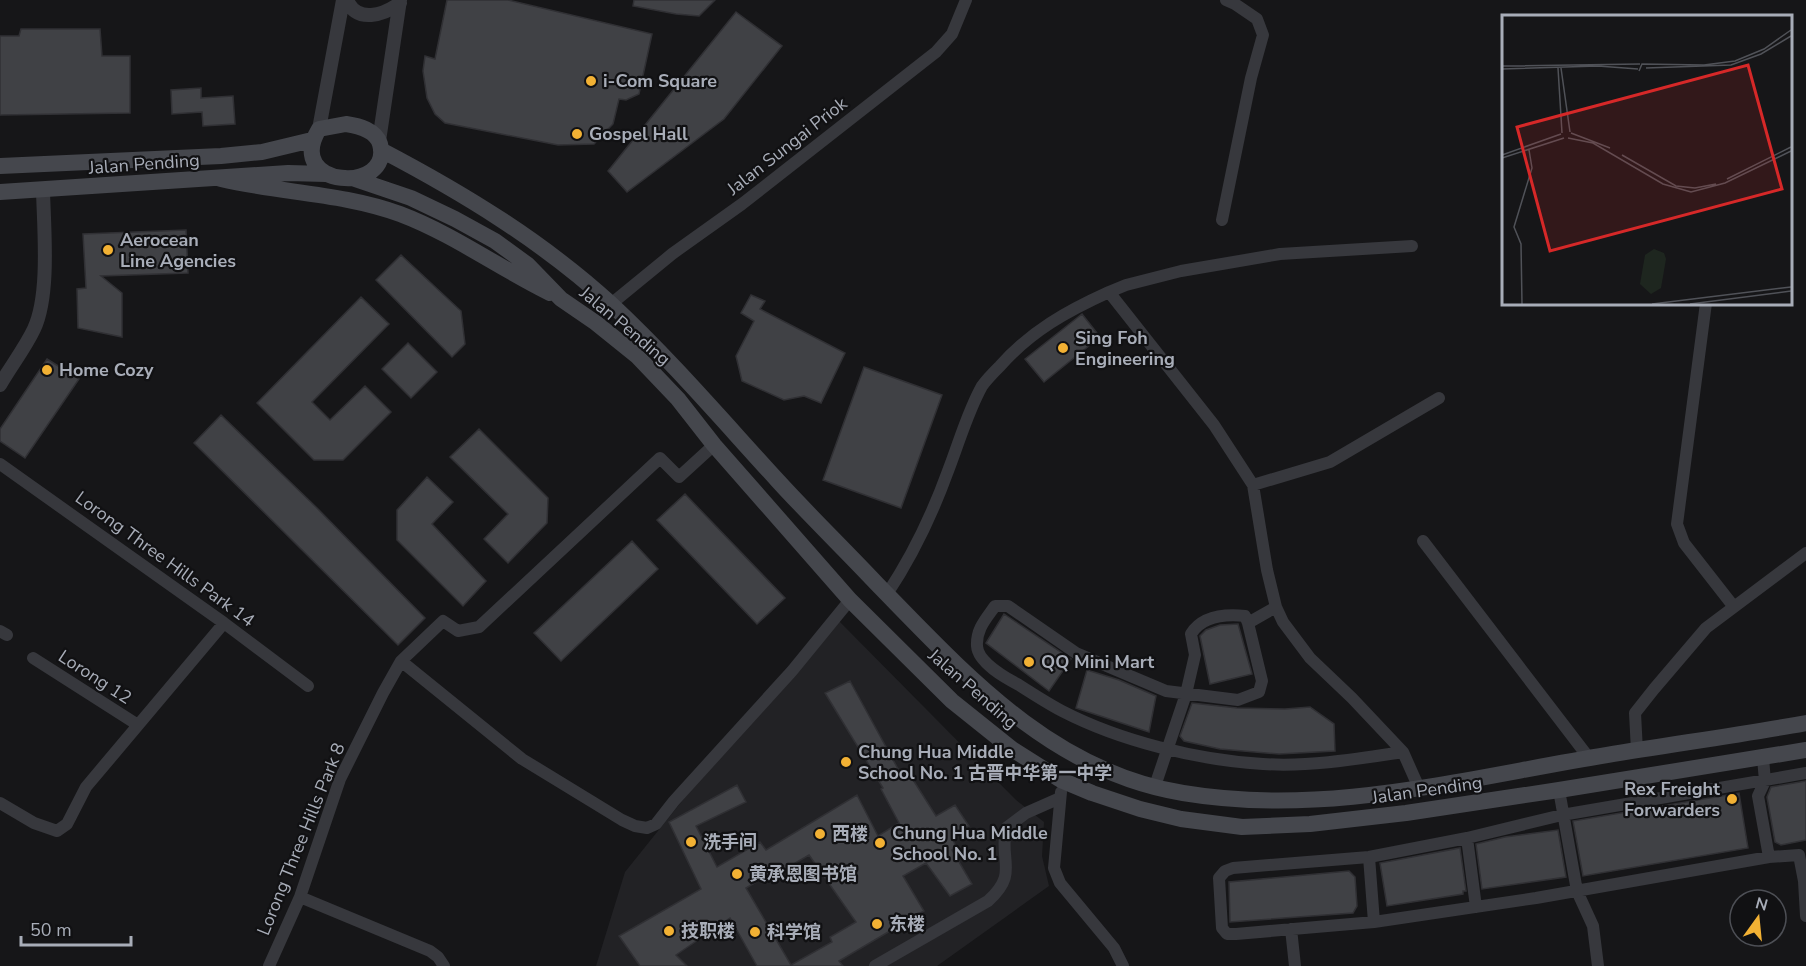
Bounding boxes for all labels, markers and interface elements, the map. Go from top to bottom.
inset map [1502,15,1791,304]
place label: i-Com Square [603,69,717,93]
marker: i-Com Square [584,74,598,88]
street label: Jalan Sungai Priok [721,91,853,201]
place label: Gospel Hall [589,122,688,146]
marker: Gospel Hall [570,127,584,141]
street label: Jalan Pending [87,148,200,180]
place label: Aerocean Line Agencies [120,228,236,273]
marker: Aerocean Line Agencies [101,243,115,257]
street label: Jalan Pending [574,280,675,371]
place label: Sing Foh Engineering [1075,326,1175,371]
marker: Sing Foh Engineering [1056,341,1070,355]
place label: Home Cozy [59,358,154,382]
marker: Home Cozy [40,363,54,377]
street label: Lorong Three Hills Park 14 [70,486,260,632]
street label: Jalan Pending [922,643,1023,735]
street label: Lorong 12 [54,644,136,710]
place label: QQ Mini Mart [1041,650,1154,674]
marker: QQ Mini Mart [1022,655,1036,669]
street label: Lorong Three Hills Park 8 [251,739,351,939]
place label: Chung Hua Middle School No. 1 古晋中华第一中学 [858,740,1112,785]
marker: Chung Hua Middle School No. 1 古晋中华第一中学 [839,755,853,769]
street label: Jalan Pending [1369,770,1484,810]
place label: Rex Freight Forwarders [1624,777,1720,822]
marker: Rex Freight Forwarders [1725,792,1739,806]
place label: Chung Hua Middle School No. 1 [892,821,1048,866]
place label: 西楼 [832,822,868,846]
marker: 西楼 [813,827,827,841]
place label: 洗手间 [703,830,757,854]
marker: 洗手间 [684,835,698,849]
marker: Chung Hua Middle School No. 1 [873,836,887,850]
place label: 黄承恩图书馆 [749,862,857,886]
marker: 黄承恩图书馆 [730,867,744,881]
north arrow [1728,888,1788,948]
text: N [1753,892,1770,917]
scale bar [21,909,130,947]
place label: 东楼 [889,912,925,936]
marker: 东楼 [870,917,884,931]
text: 50 m [30,918,72,942]
place label: 技职楼 [681,919,735,943]
place label: 科学馆 [767,920,821,944]
marker: 技职楼 [662,924,676,938]
marker: 科学馆 [748,925,762,939]

